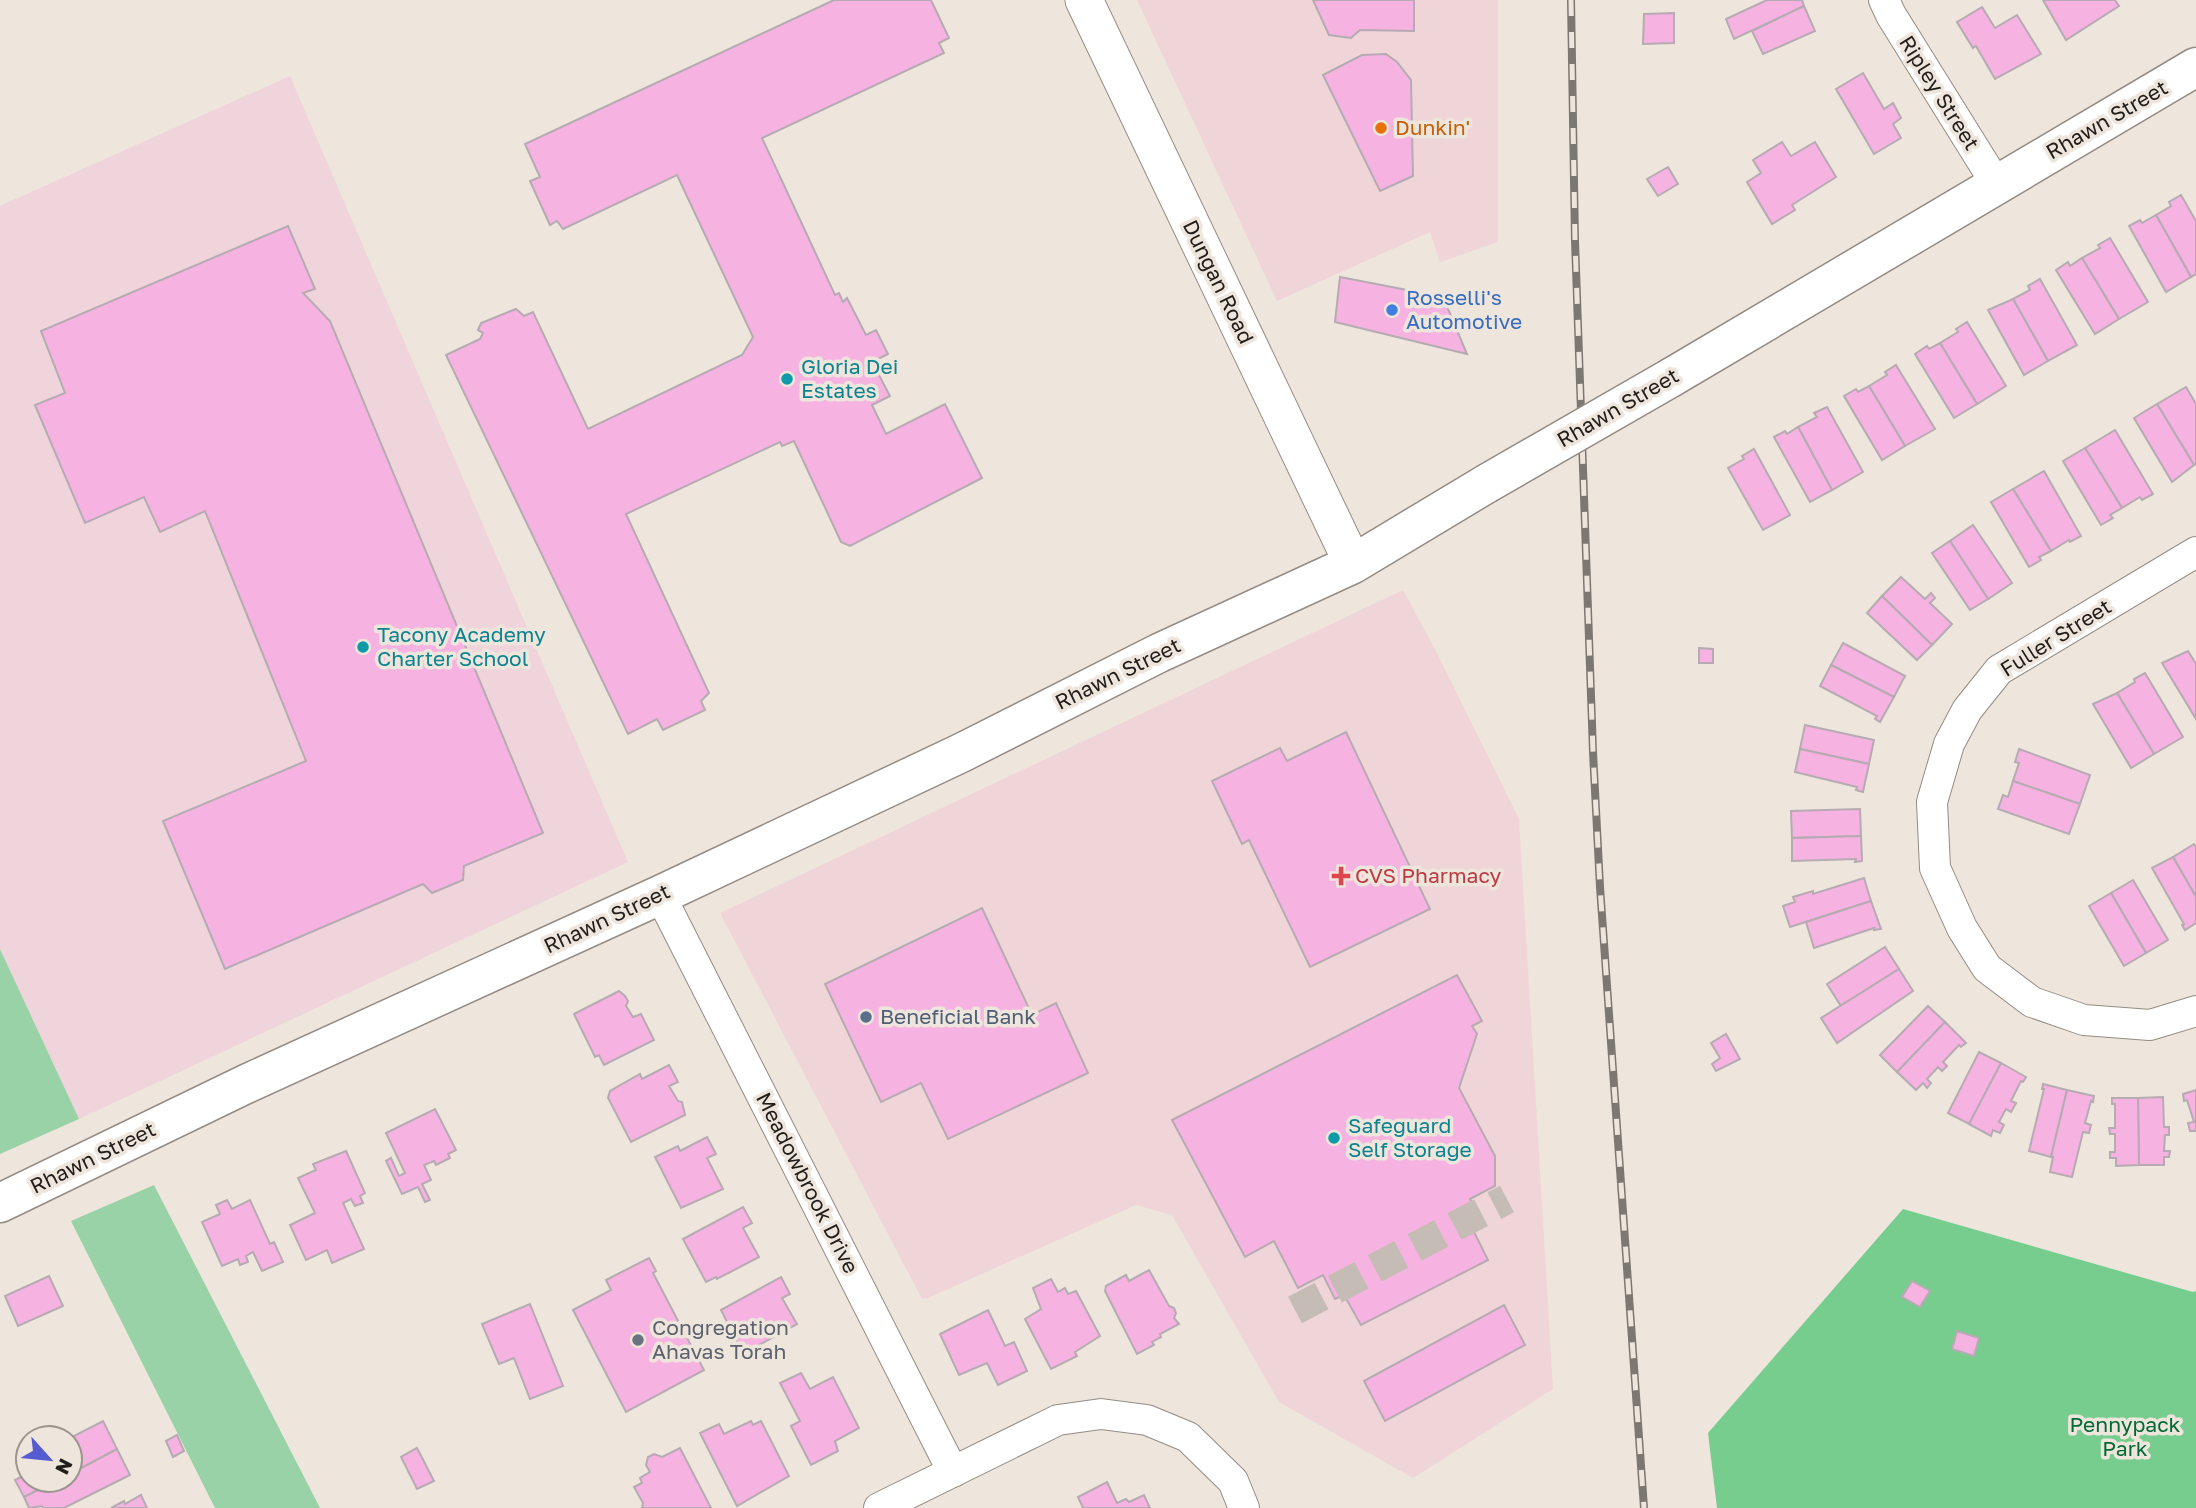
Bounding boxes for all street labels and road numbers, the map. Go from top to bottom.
street label: Ripley Street [1894,30,1985,155]
street label: Rhawn Street [2041,74,2172,164]
street label: Dungan Road [1178,215,1260,348]
street label: Rhawn Street [1552,362,1683,452]
street label: Fuller Street [1995,593,2116,682]
street label: Rhawn Street [1051,632,1184,715]
street label: Rhawn Street [539,878,674,959]
street label: Meadowbrook Drive [751,1088,865,1277]
street label: Rhawn Street [26,1116,159,1199]

